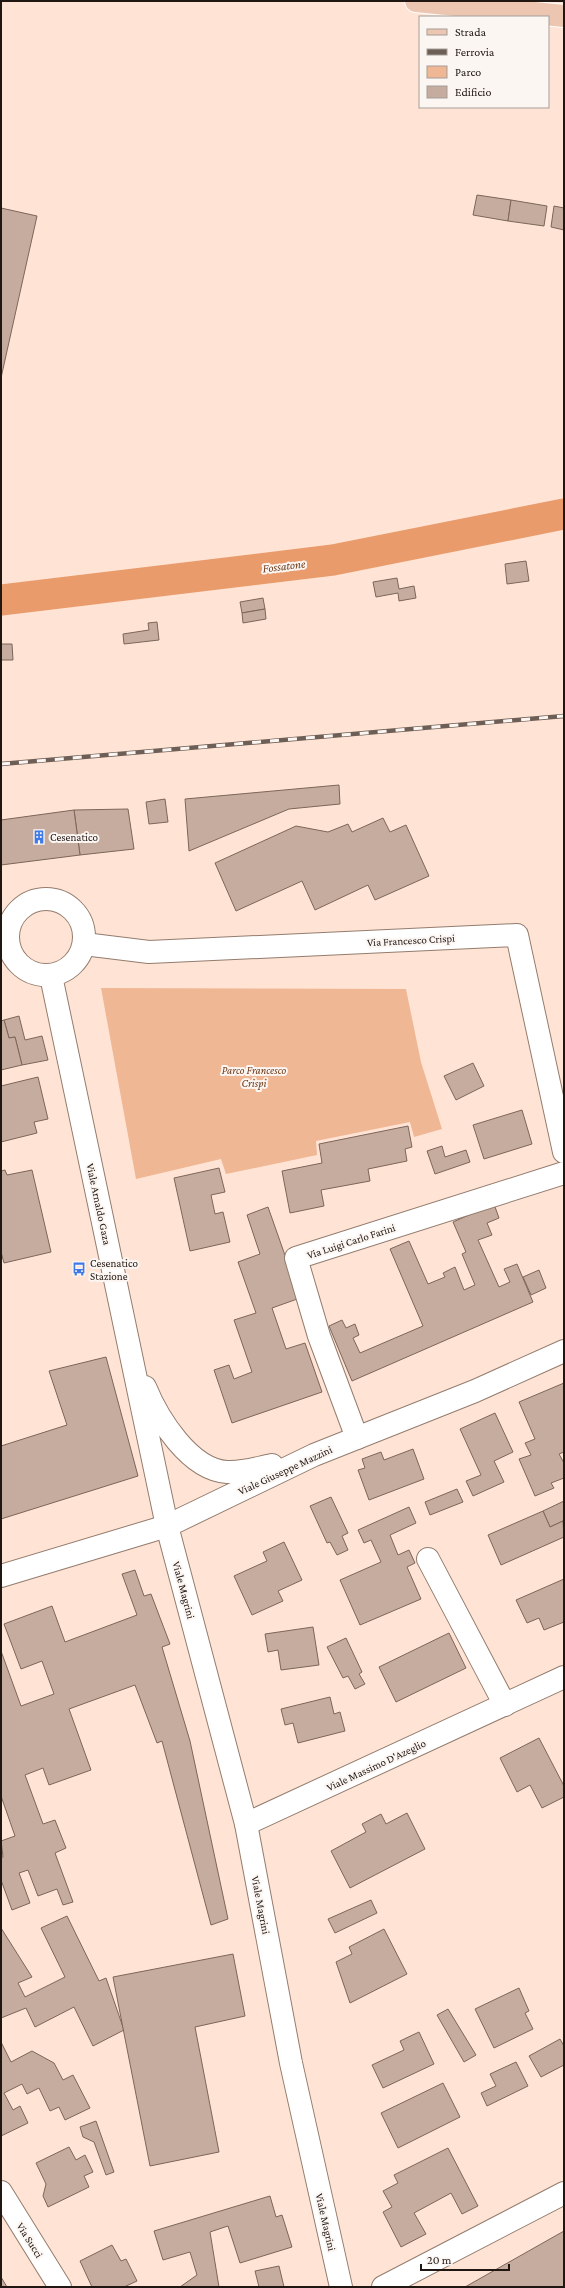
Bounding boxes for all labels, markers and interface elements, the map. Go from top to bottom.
legend [419,16,549,108]
text: Strada [455,25,486,39]
text: Ferrovia [455,45,495,59]
text: Parco [455,65,481,79]
text: Edificio [455,85,492,99]
water label: Fossatone [262,556,307,576]
building icon: Cesenatico [31,829,47,845]
place label: Cesenatico [50,831,98,843]
street label: Via Francesco Crispi [367,932,455,949]
park label: Parco Francesco Crispi [222,1064,287,1090]
street label: Viale Arnaldo Gaza [84,1162,114,1246]
street label: Via Luigi Carlo Farini [305,1221,397,1262]
place label: Cesenatico Stazione [90,1257,138,1282]
bus stop icon: Cesenatico Stazione [71,1261,87,1277]
street label: Viale Giuseppe Mazzini [236,1443,334,1498]
street label: Viale Magrini [170,1560,197,1620]
street label: Viale Massimo D'Azeglio [325,1737,428,1794]
street label: Viale Magrini [249,1875,273,1935]
street label: Viale Magrini [313,2192,339,2252]
street label: Via Succi [15,2220,46,2260]
scale bar [421,2246,509,2272]
text: 20 m [427,2253,452,2267]

